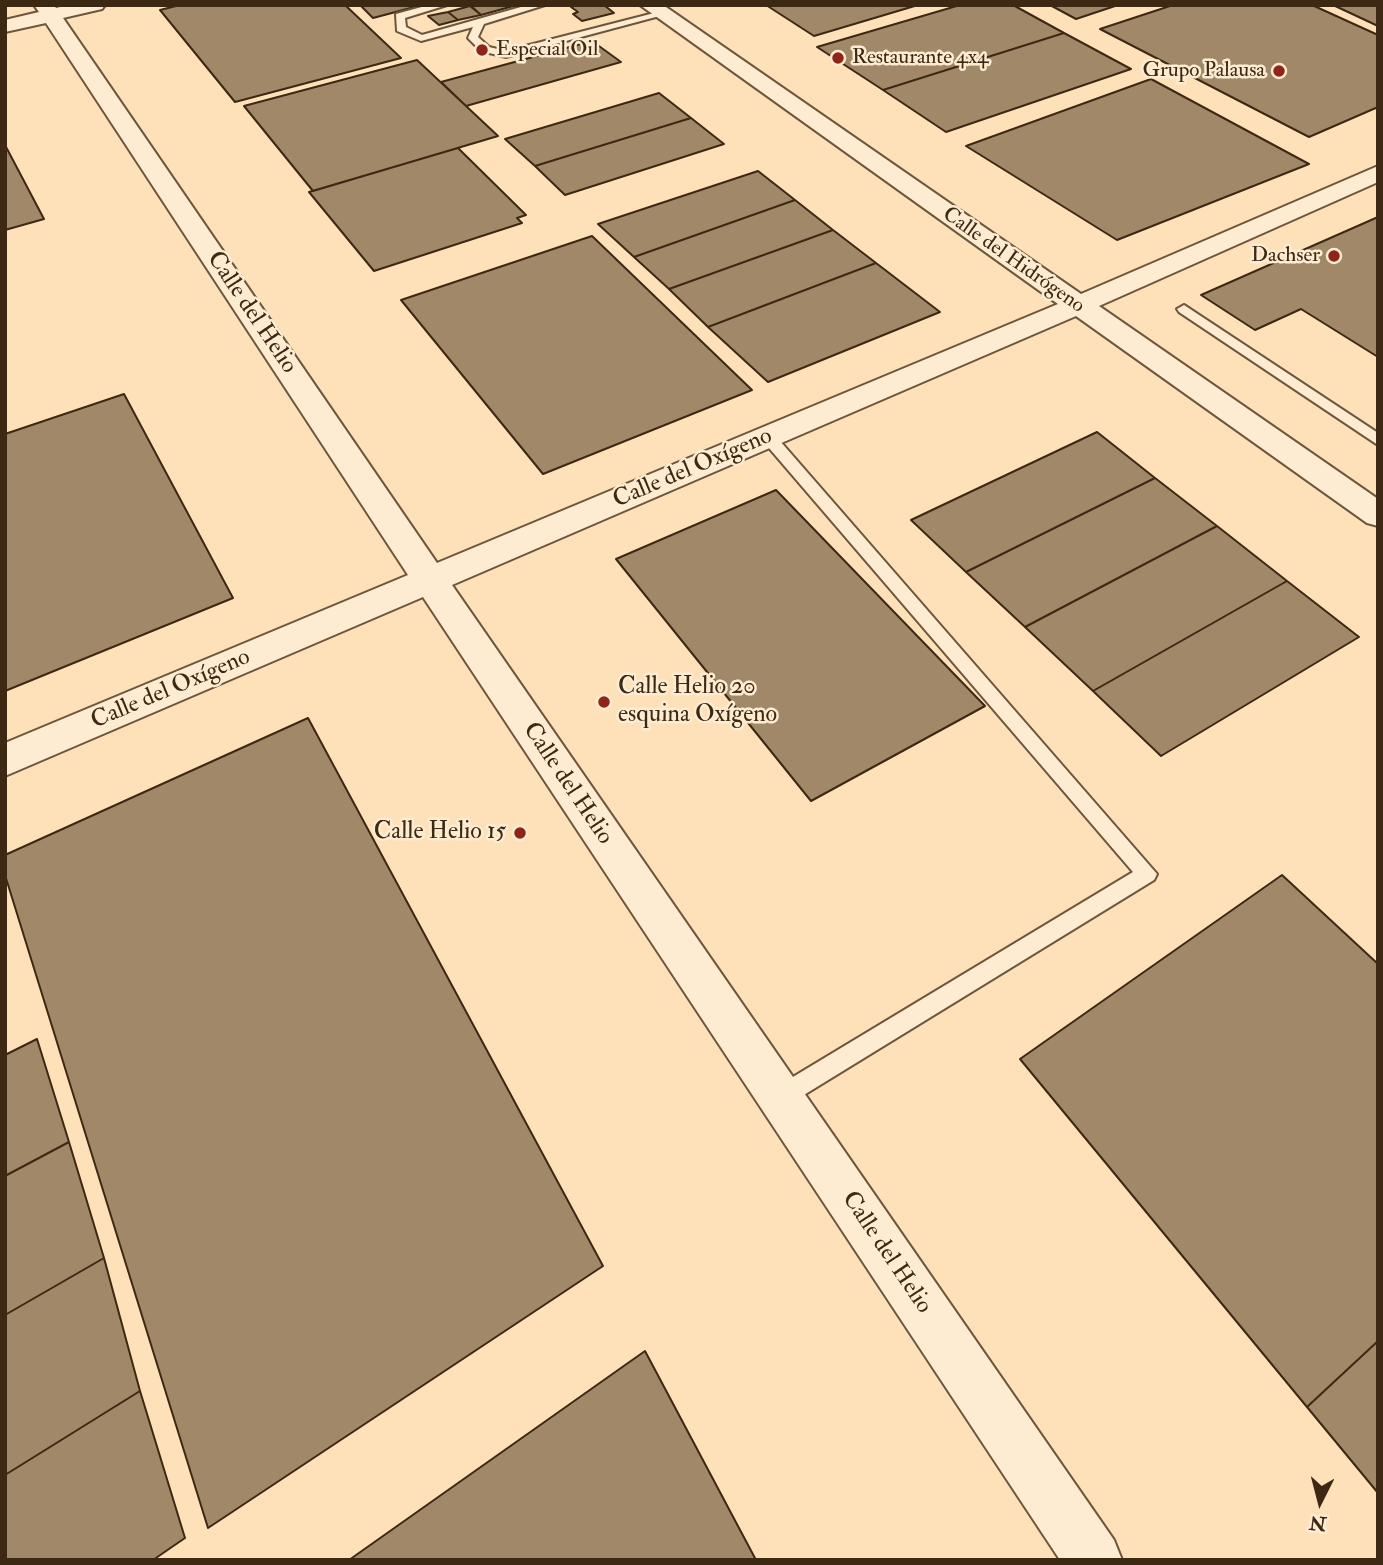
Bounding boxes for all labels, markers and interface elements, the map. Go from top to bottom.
place label: Especial Oil [496,37,598,63]
marker: Especial Oil [474,42,490,58]
place label: Restaurante 4x4 [852,45,988,71]
marker: Restaurante 4x4 [830,50,846,66]
place label: Grupo Palausa [1142,58,1265,84]
marker: Grupo Palausa [1271,63,1287,79]
street label: Calle del Hidrógeno [937,203,1089,319]
place label: Dachser [1251,243,1320,269]
street label: Calle del Helio [200,246,302,380]
marker: Dachser [1326,248,1342,264]
street label: Calle del Oxígeno [609,423,777,515]
street label: Calle del Oxígeno [87,644,255,736]
place label: Calle Helio 20 esquina Oxígeno [618,674,777,730]
marker: Calle Helio 20 esquina Oxígeno [596,694,612,710]
street label: Calle del Helio [516,717,618,851]
place label: Calle Helio 15 [374,819,506,847]
marker: Calle Helio 15 [512,825,528,841]
street label: Calle del Helio [835,1186,937,1320]
north arrow [1285,1467,1355,1537]
text: N [1308,1510,1328,1536]

